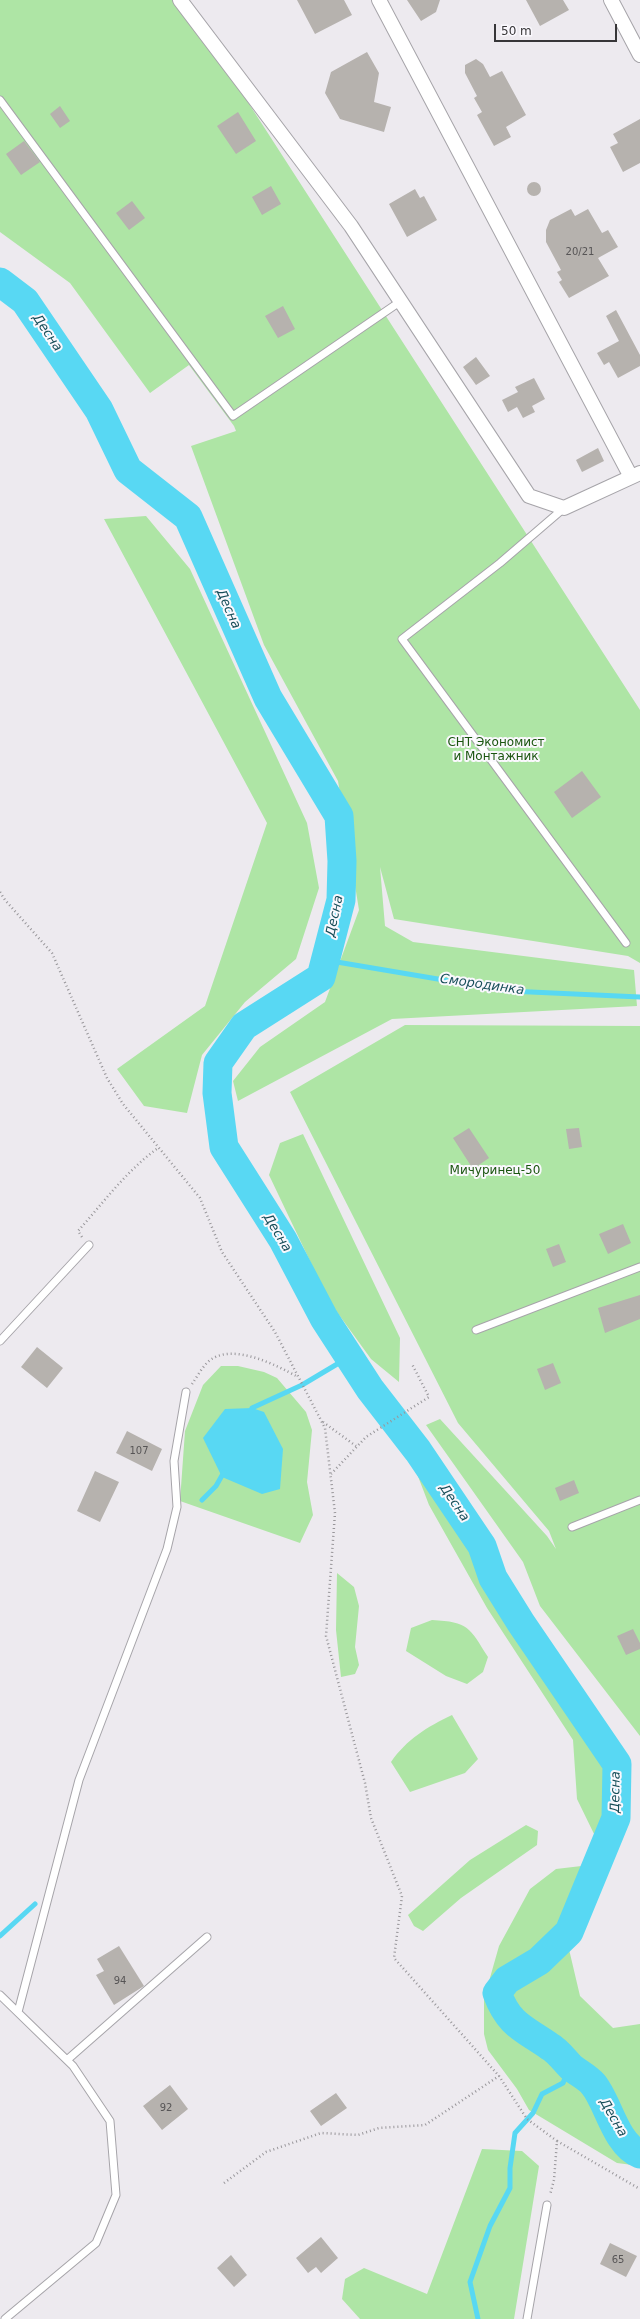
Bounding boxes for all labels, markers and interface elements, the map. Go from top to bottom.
scale bar [496,16,619,42]
text: 50 m [501,24,532,38]
house number: 20/21 [566,246,594,258]
water label: Десна [29,311,65,355]
water label: Десна [212,587,244,631]
park label: СНТ Экономист и Монтажник [447,736,545,764]
water label: Десна [323,894,347,938]
water label: Смородинка [439,971,525,999]
park label: Мичуринец-50 [450,1164,540,1178]
water label: Десна [260,1211,294,1255]
house number: 107 [129,1445,149,1457]
water label: Десна [436,1481,472,1525]
water label: Десна [608,1771,624,1813]
house number: 94 [114,1975,126,1987]
water label: Десна [596,2096,630,2140]
house number: 92 [160,2102,172,2114]
house number: 65 [612,2254,624,2266]

